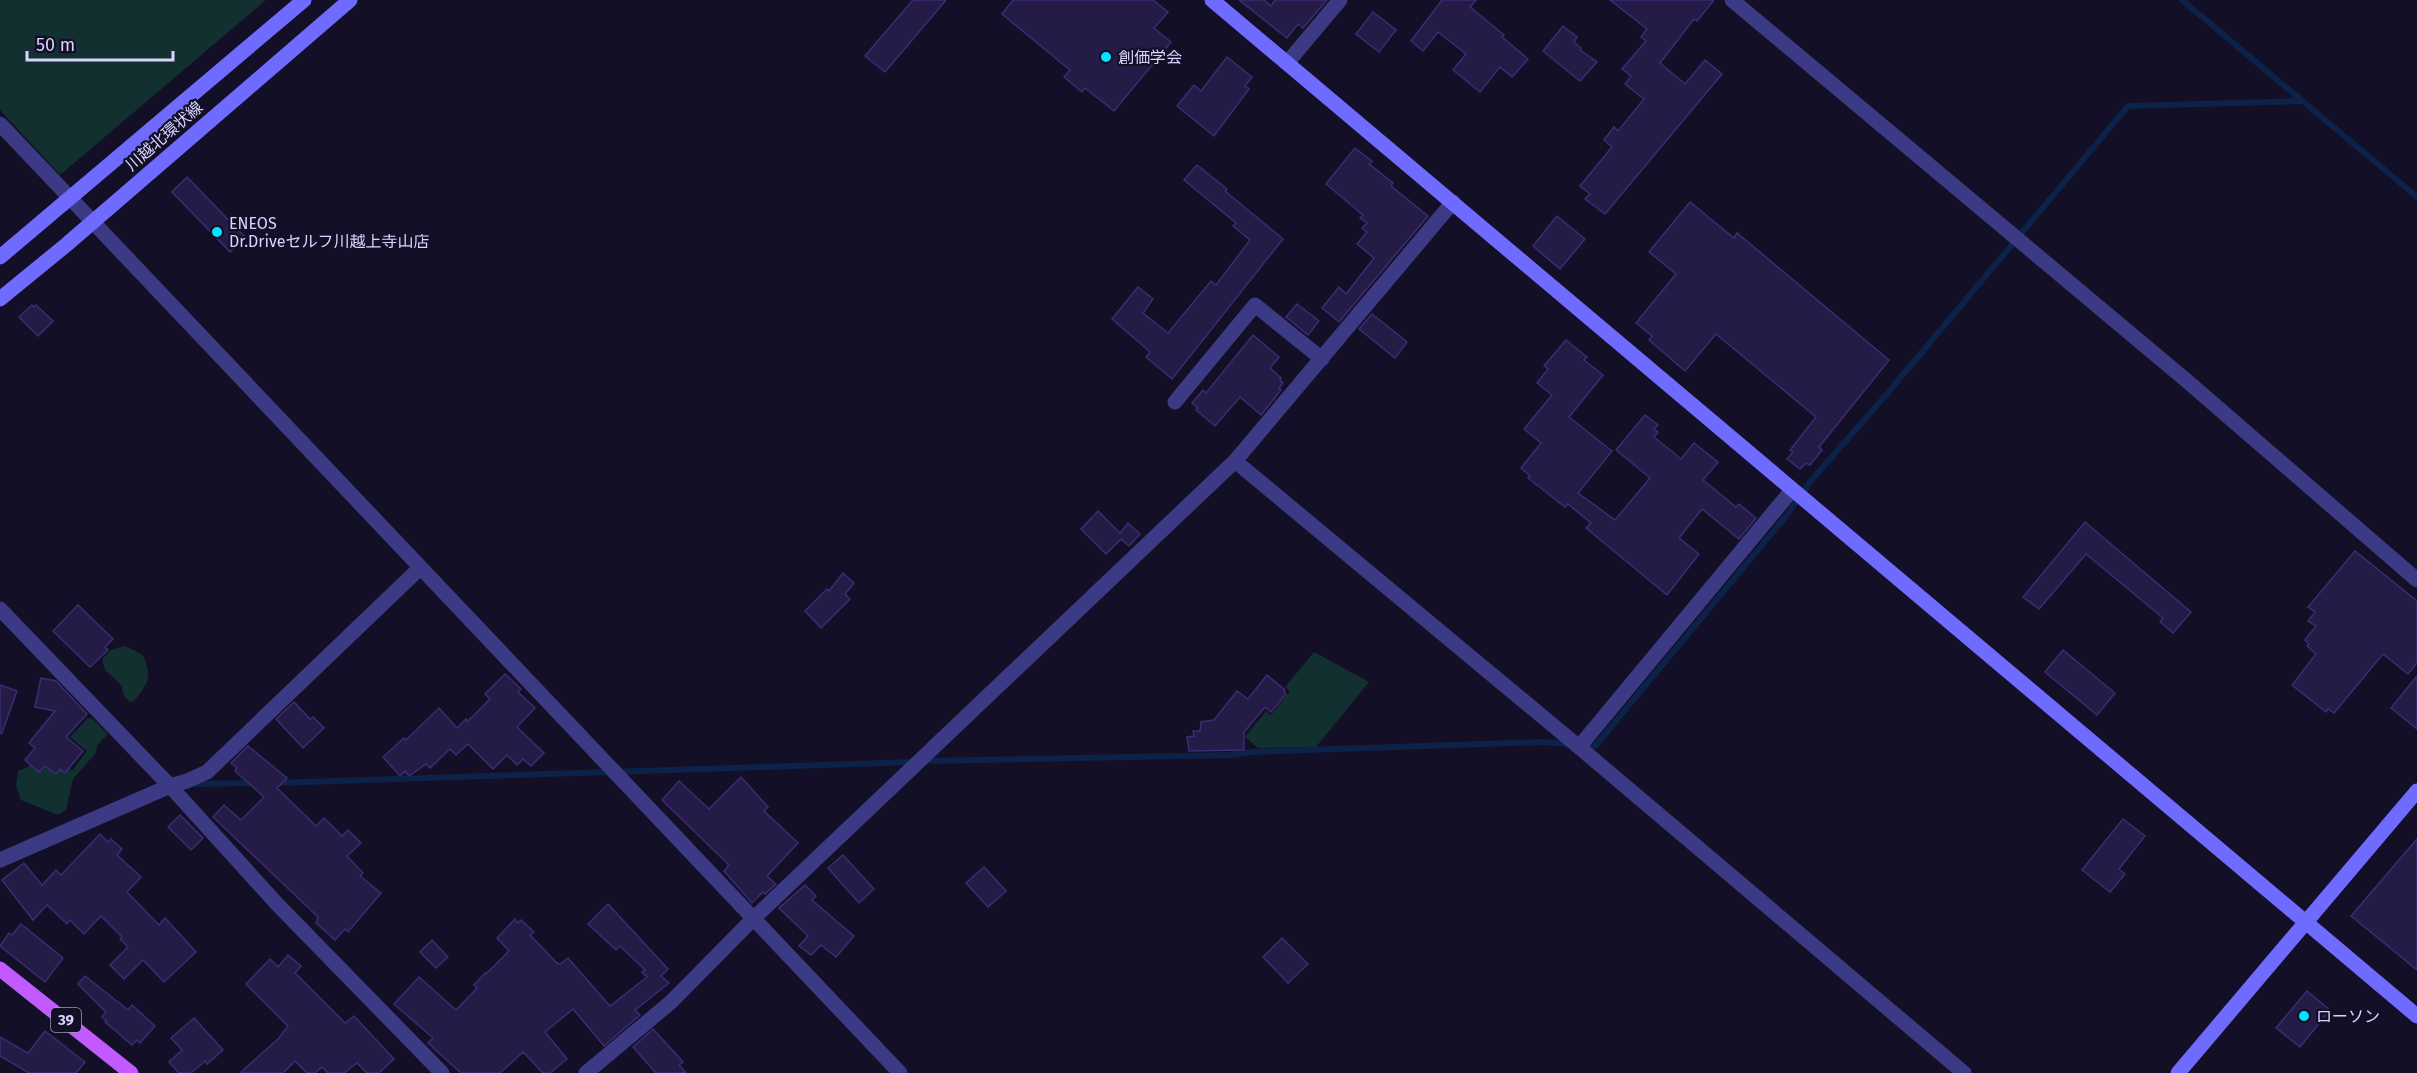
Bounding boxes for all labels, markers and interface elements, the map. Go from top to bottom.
scale bar [27,24,172,62]
text: 50 m [36,34,75,56]
place label: 創価学会 [1118,48,1182,67]
marker: 創価学会 [1099,50,1113,64]
street label: 川越北環状線 [122,97,206,175]
place label: ENEOS Dr.Driveセルフ川越上寺山店 [229,214,430,251]
marker: ENEOS Dr.Driveセルフ川越上寺山店 [210,225,224,239]
place label: ローソン [2316,1007,2380,1026]
road number: 39 [51,1008,81,1032]
marker: ローソン [2297,1009,2311,1023]

